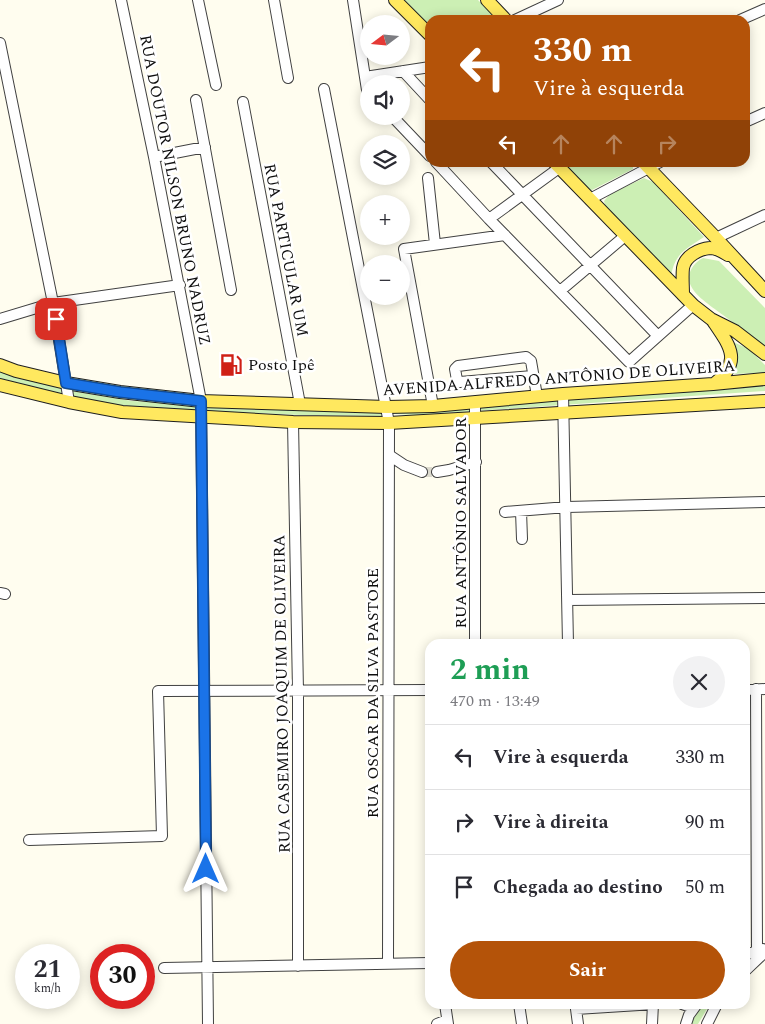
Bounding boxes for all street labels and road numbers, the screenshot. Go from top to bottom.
street label: RUA DOUTOR NILSON BRUNO NADRUZ [133,33,217,347]
street label: RUA PARTICULAR UM [257,161,315,339]
street label: AVENIDA ALFREDO ANTÔNIO DE OLIVEIRA [382,354,736,402]
street label: RUA ANTÔNIO SALVADOR [449,417,473,628]
street label: RUA CASEMIRO JOAQUIM DE OLIVEIRA [267,535,297,853]
street label: RUA OSCAR DA SILVA PASTORE [361,568,385,818]

